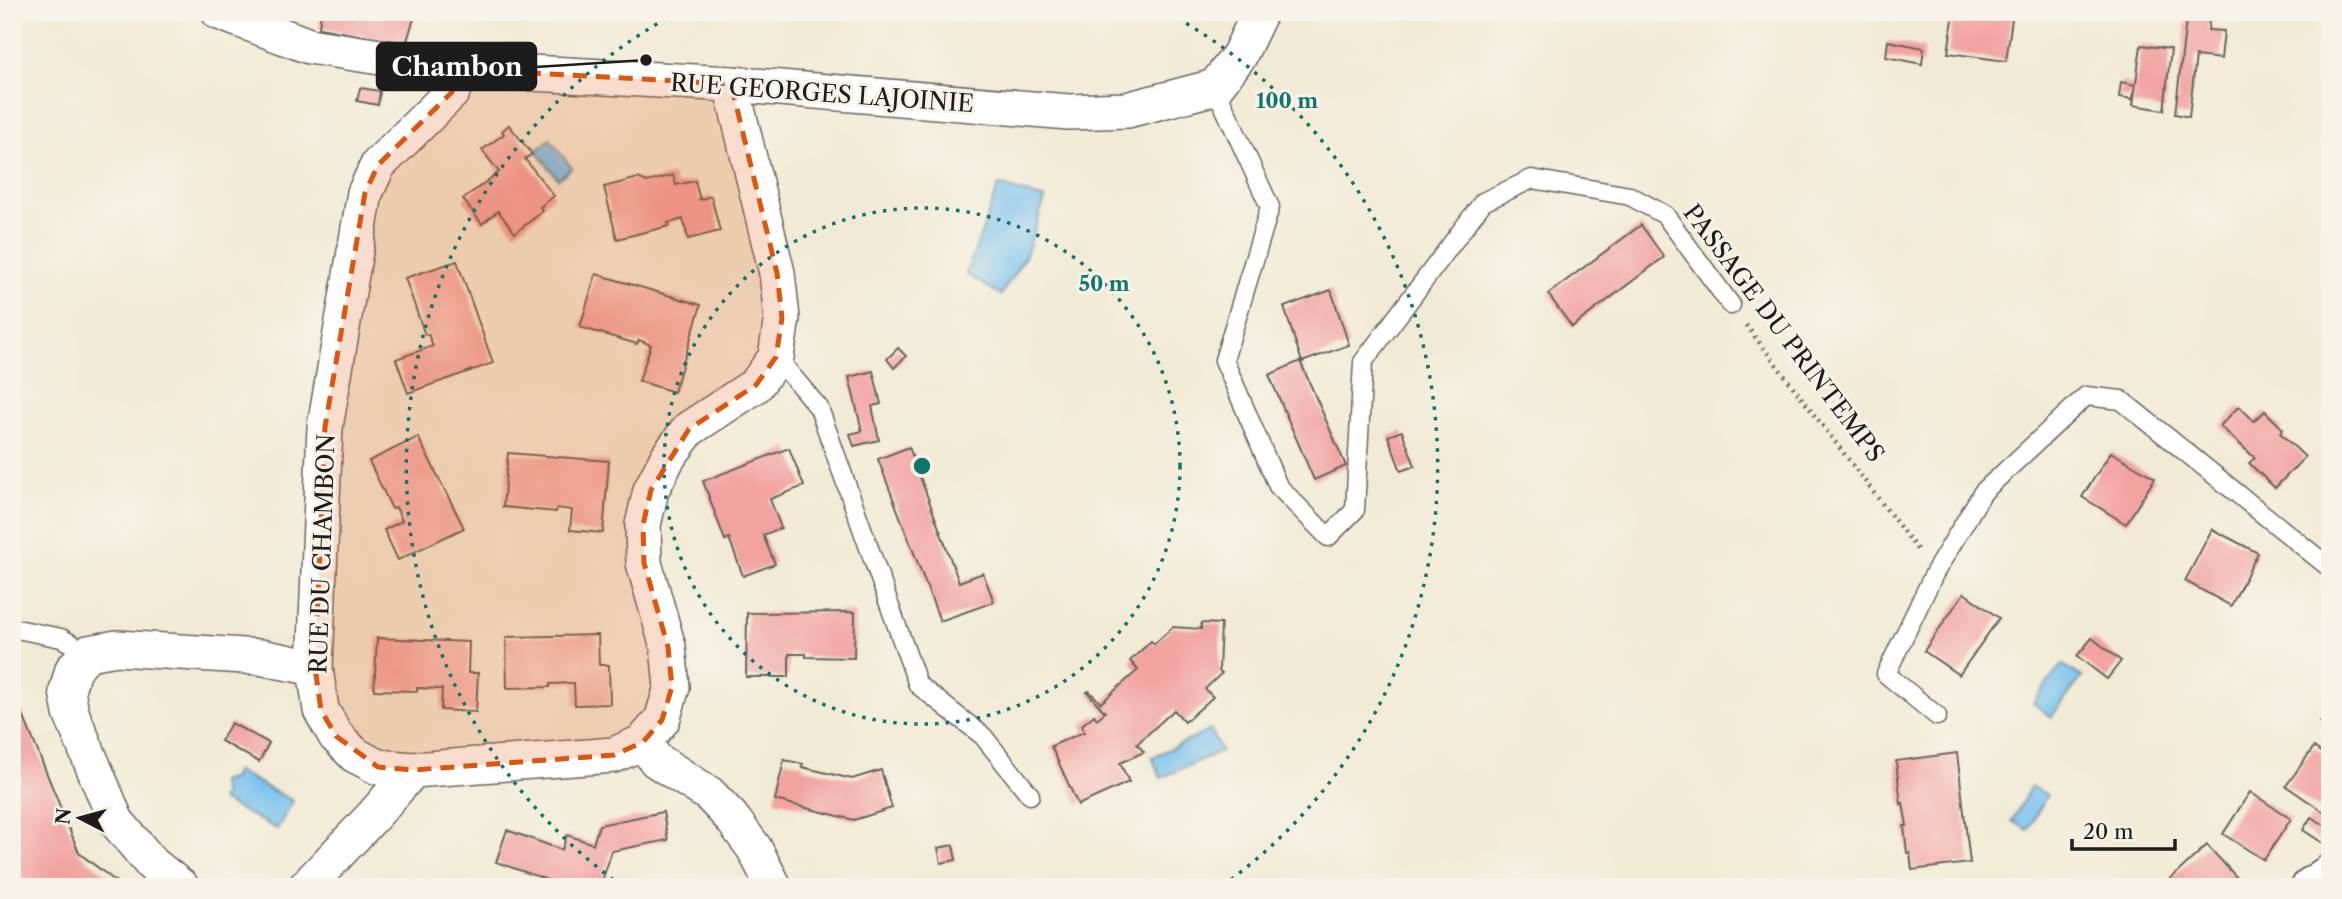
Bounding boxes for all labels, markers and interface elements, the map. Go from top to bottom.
callout: Chambon [377,43,536,90]
text: Chambon [392,51,523,83]
street label: RUE GEORGES LAJOINIE [669,68,975,118]
text: 100 m [1256,88,1318,113]
street label: PASSAGE DU PRINTEMPS [1678,198,1890,468]
text: 50 m [1078,271,1130,296]
street label: RUE DU CHAMBON [303,433,341,675]
centre of rings [910,454,934,478]
north arrow [46,783,116,853]
text: N [51,807,76,826]
scale bar [2072,808,2176,852]
text: 20 m [2083,819,2134,844]

